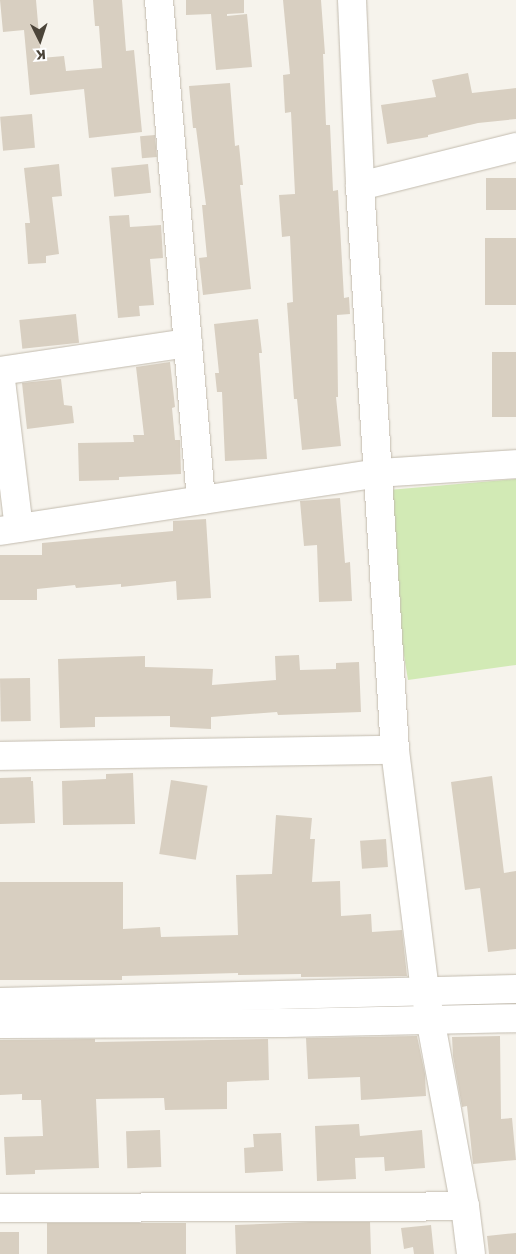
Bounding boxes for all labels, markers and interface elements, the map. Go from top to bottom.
north arrow [15,15,65,65]
text: K [36,47,46,63]

